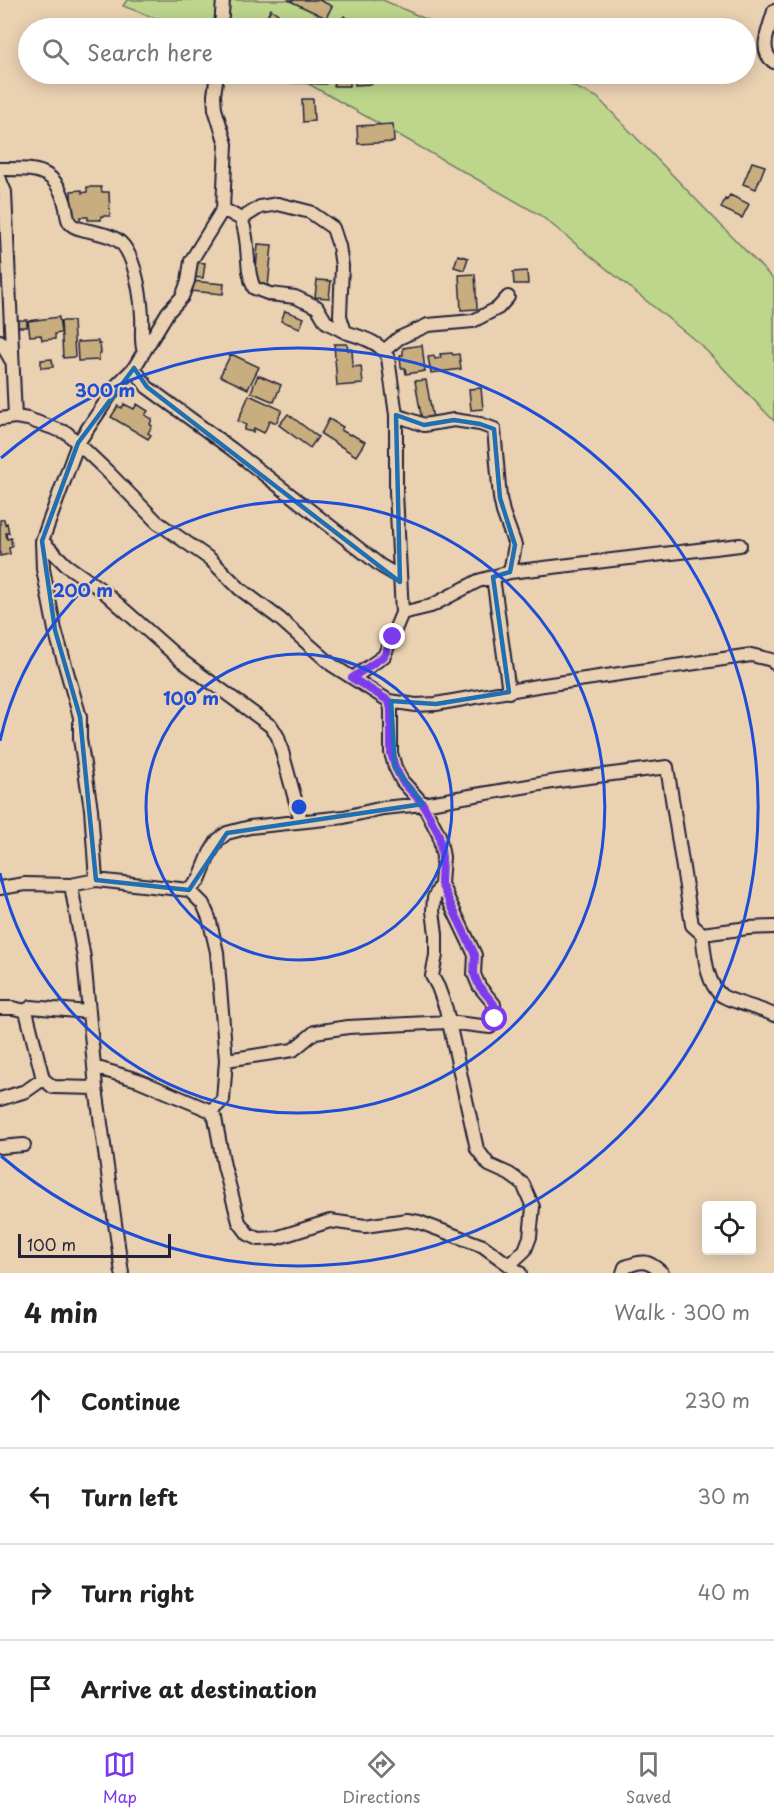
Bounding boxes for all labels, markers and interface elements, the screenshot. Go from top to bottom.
search box [18,18,756,84]
icon: search [39,35,72,68]
text: Search here [87,35,213,68]
text: 300 m [75,376,135,403]
text: 200 m [53,576,113,603]
route end [379,623,405,649]
text: 100 m [163,684,219,711]
centre of rings [289,797,309,817]
route start [481,1005,507,1031]
map controls [702,1201,756,1255]
button: locate [702,1201,756,1255]
scale bar [18,1231,171,1258]
text: 100 m [27,1232,76,1256]
text: 4 min [24,1293,98,1332]
text: Walk · 300 m [614,1297,750,1327]
icon: ahead [24,1384,57,1417]
text: Continue [81,1384,180,1417]
text: 230 m [685,1385,750,1415]
icon: left [24,1480,57,1513]
text: Turn left [81,1480,178,1513]
text: 30 m [697,1481,750,1511]
icon: right [24,1576,57,1609]
text: Turn right [81,1576,194,1609]
text: 40 m [698,1577,750,1607]
icon: arrive [24,1672,57,1705]
text: Arrive at destination [81,1672,317,1705]
tab: Map [103,1748,137,1808]
tab: Directions [342,1748,420,1808]
tab: Saved [626,1748,671,1808]

